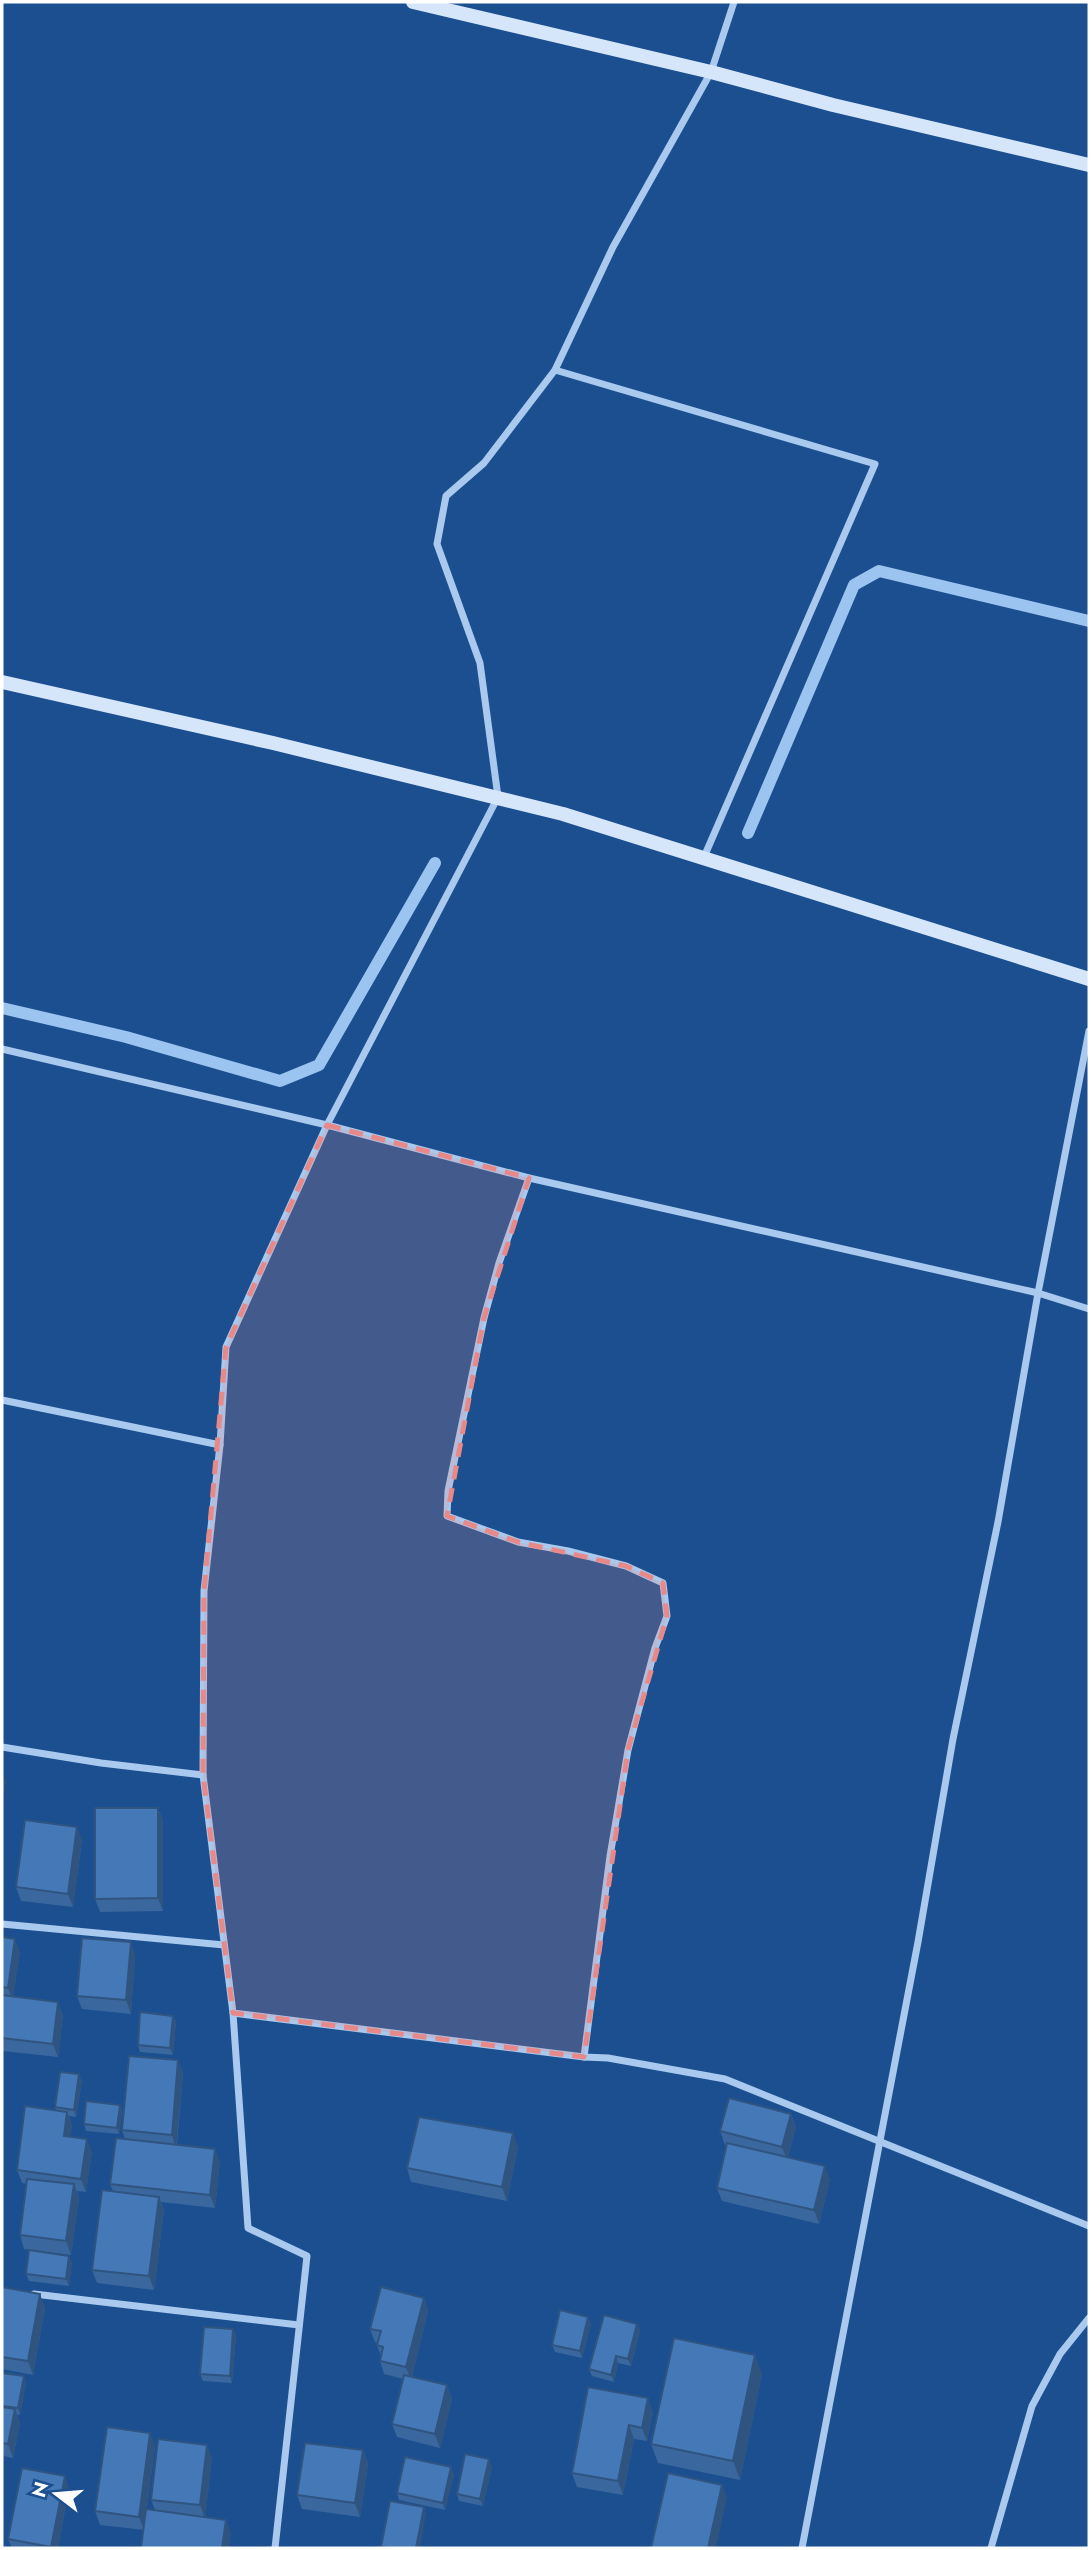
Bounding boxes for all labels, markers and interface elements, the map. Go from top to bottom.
north arrow [21,2459,91,2529]
text: N [25,2478,55,2500]

